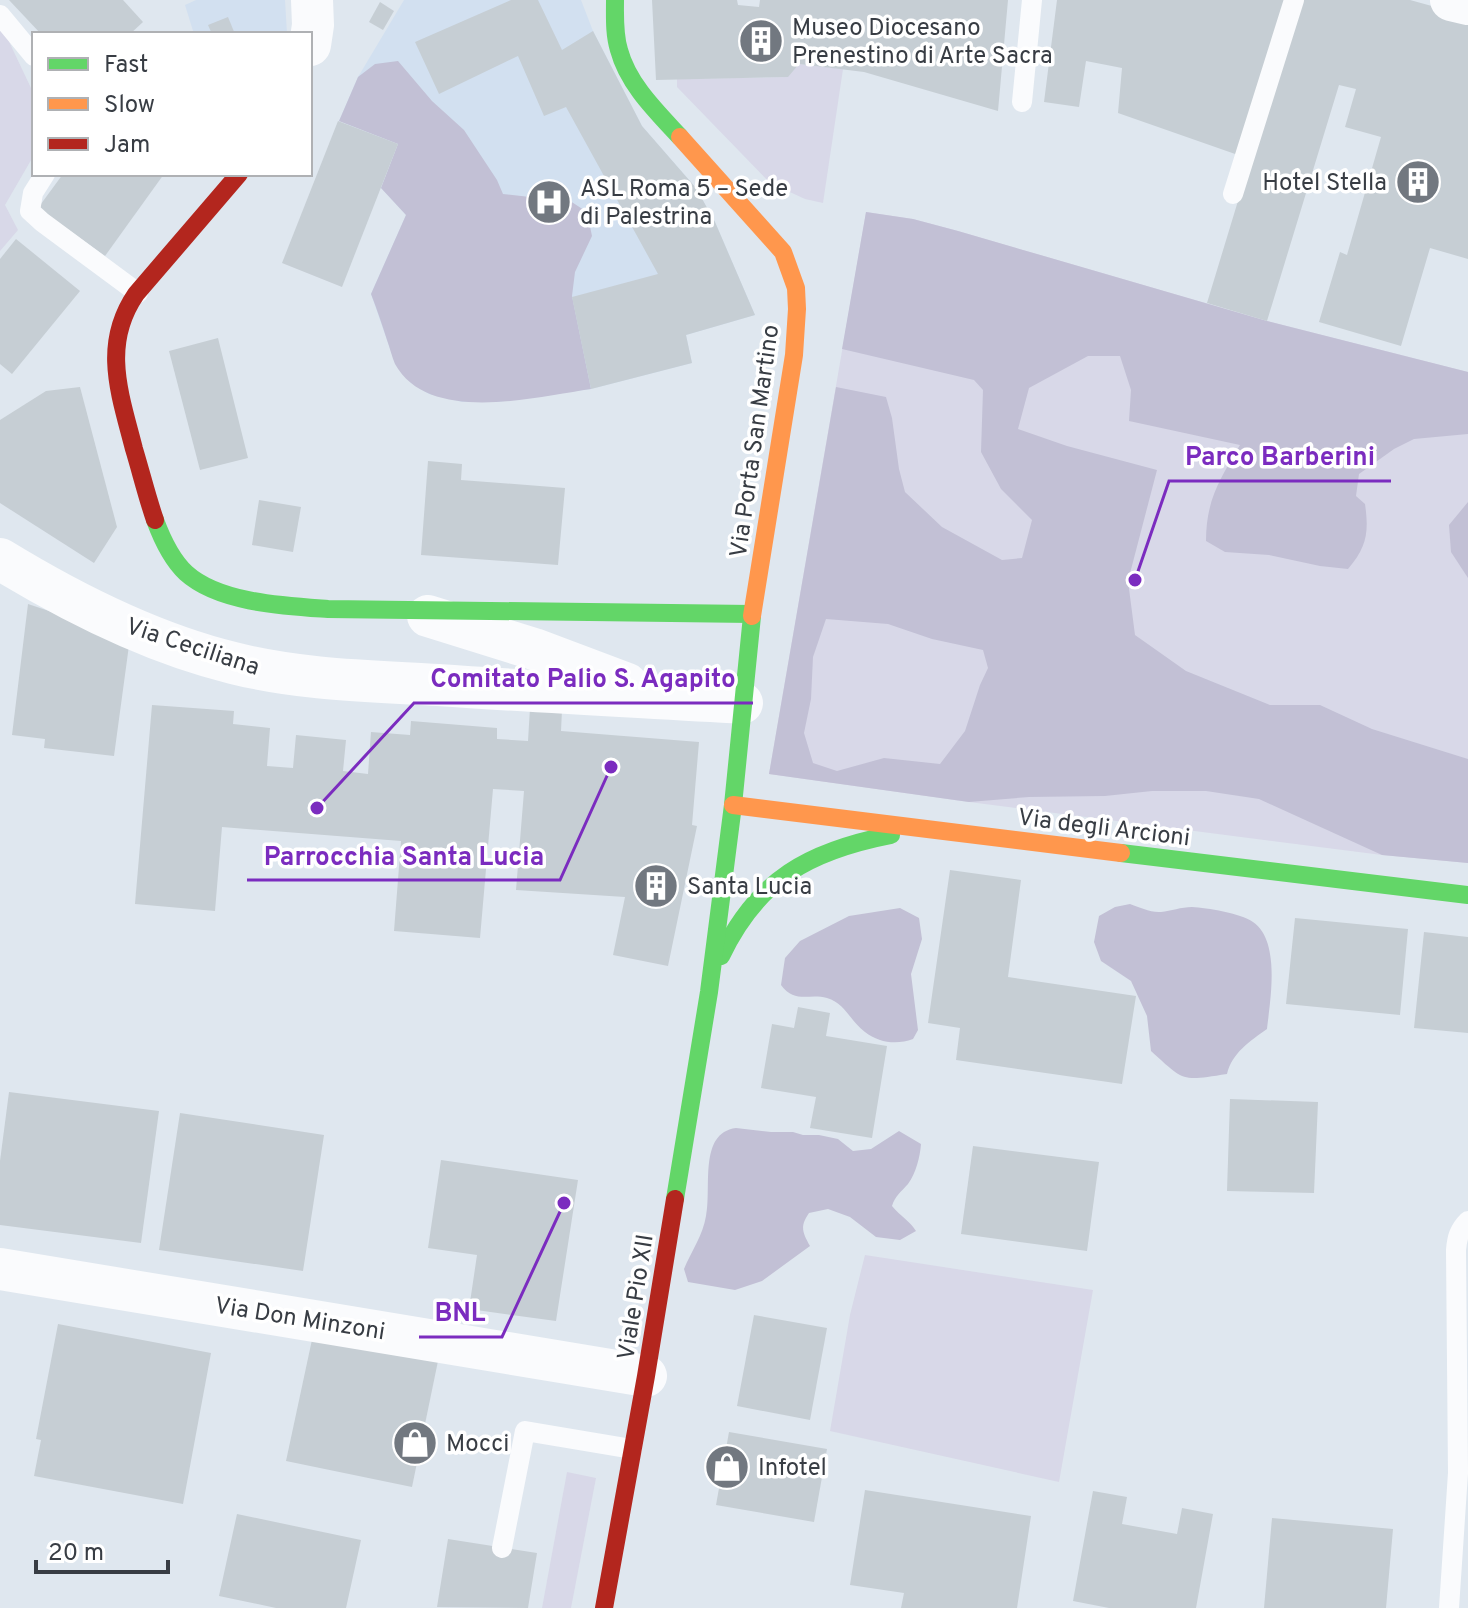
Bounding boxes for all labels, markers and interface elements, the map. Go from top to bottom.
place label: Museo Diocesano Prenestino di Arte Sacra [792,14,1053,72]
building icon: Museo Diocesano Prenestino di Arte Sacra [737,17,785,65]
legend [32,32,312,176]
text: Fast [104,51,148,81]
text: Slow [104,91,155,121]
text: Jam [104,131,150,161]
building icon: Hotel Stella [1394,158,1442,206]
place label: Hotel Stella [1262,169,1387,199]
place label: ASL Roma 5 – Sede di Palestrina [580,175,788,233]
hospital icon: ASL Roma 5 – Sede di Palestrina [525,178,573,226]
street label: Via Porta San Martino [725,323,787,560]
callout: Parco Barberini [1169,431,1391,481]
text: Parco Barberini [1185,442,1375,475]
street label: Via Ceciliana [122,612,263,684]
callout: Comitato Palio S. Agapito [414,653,753,703]
text: Comitato Palio S. Agapito [430,664,736,697]
street label: Via degli Arcioni [1016,804,1192,854]
callout: Parrocchia Santa Lucia [247,830,560,880]
text: Parrocchia Santa Lucia [264,842,544,875]
building icon: Santa Lucia [632,862,680,910]
place label: Santa Lucia [687,873,812,903]
street label: Viale Pio XII [612,1232,662,1362]
callout: BNL [419,1287,502,1337]
street label: Via Don Minzoni [212,1292,387,1348]
text: BNL [434,1298,486,1331]
shop icon: Mocci [391,1419,439,1467]
place label: Mocci [446,1430,509,1460]
shop icon: Infotel [703,1443,751,1491]
place label: Infotel [758,1454,827,1484]
scale bar [36,1524,168,1574]
text: 20 m [48,1539,104,1569]

